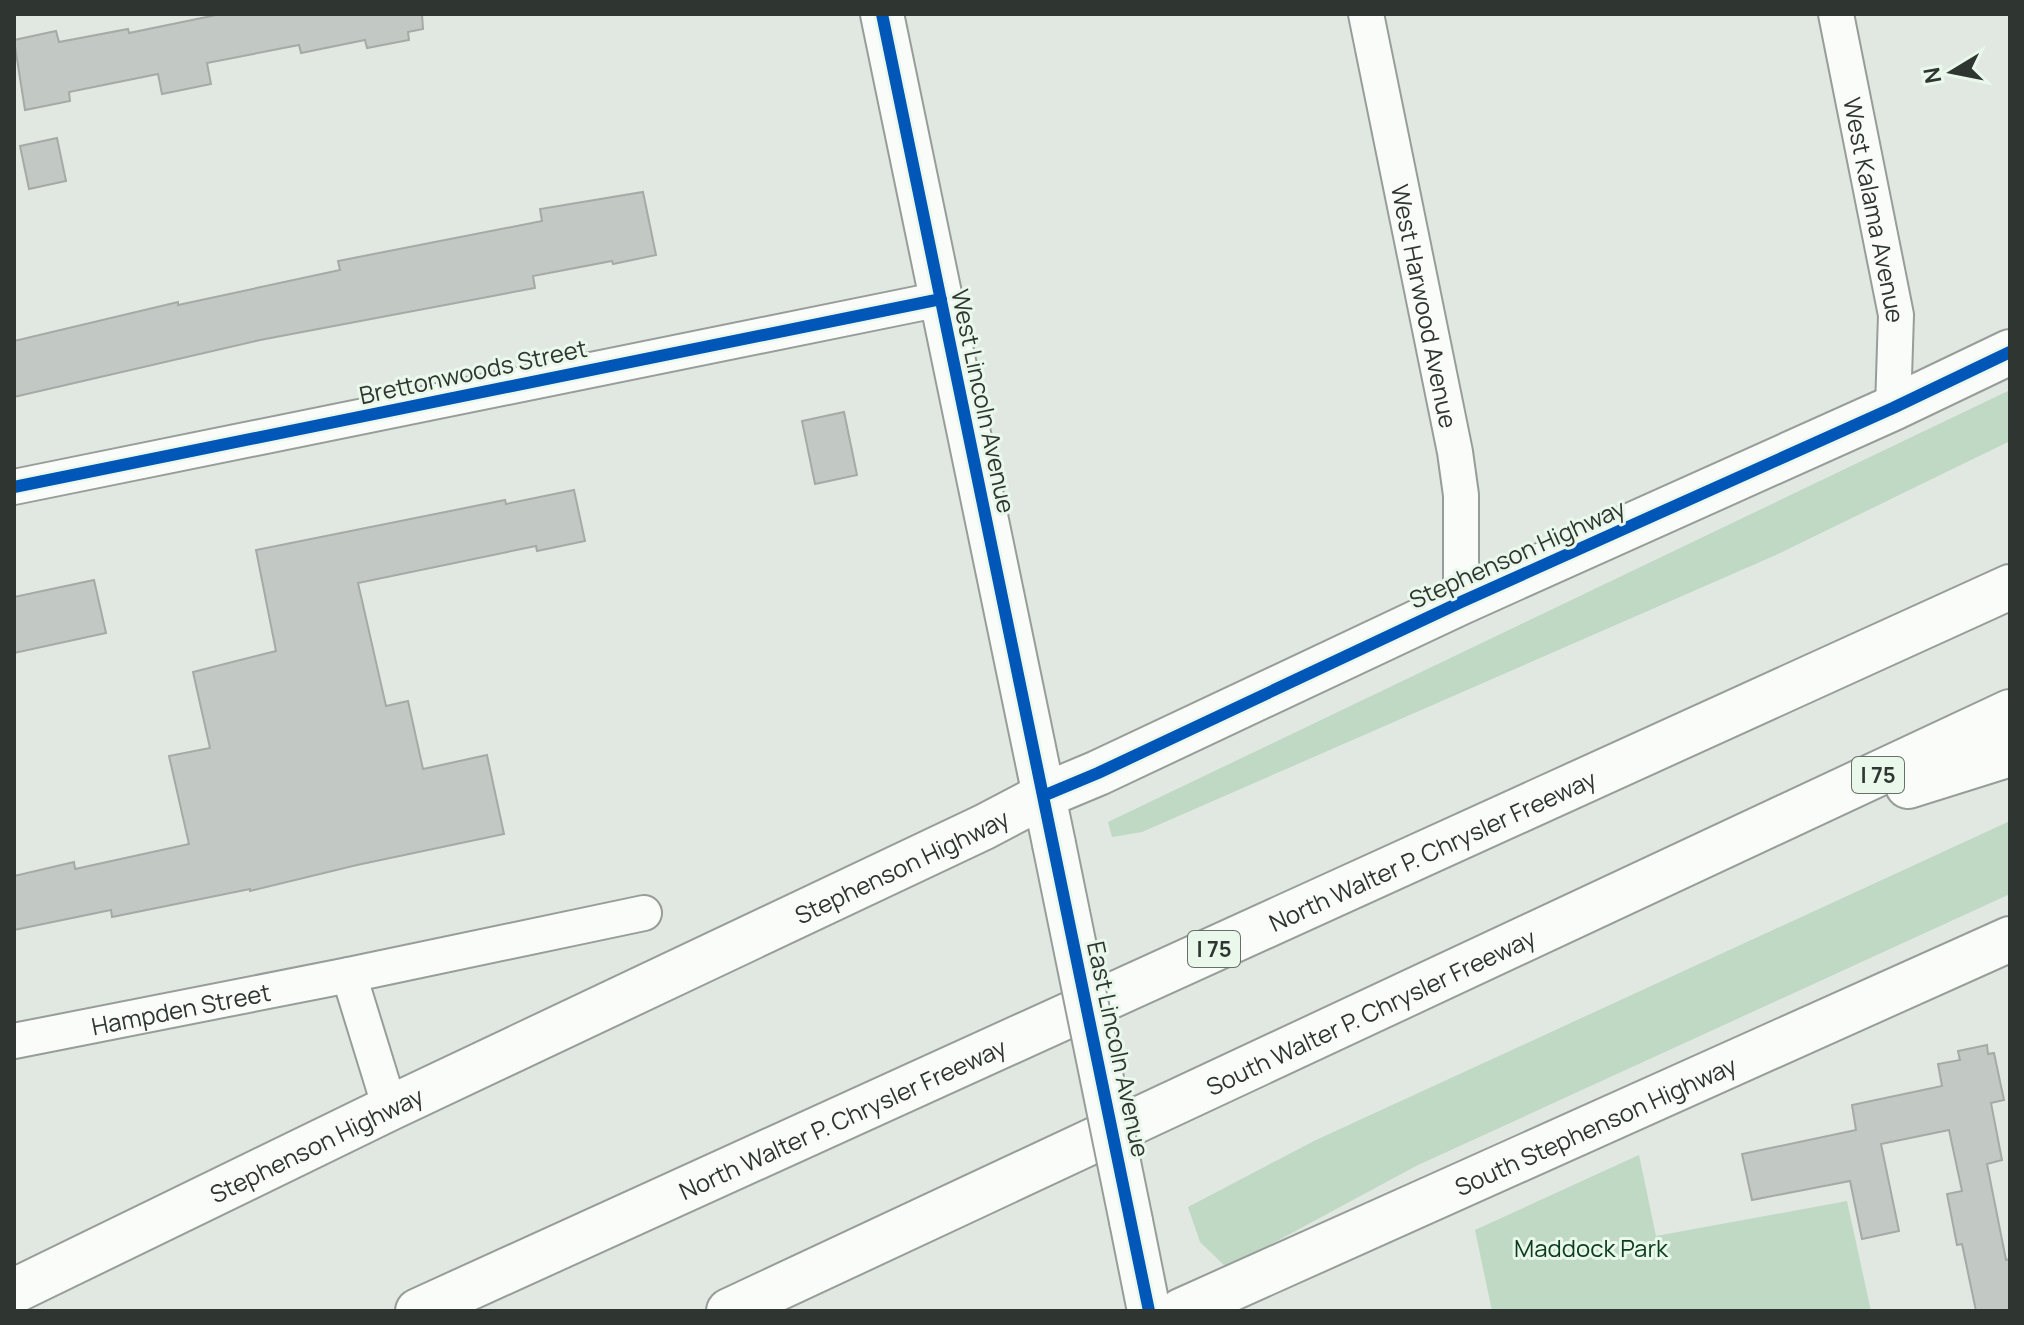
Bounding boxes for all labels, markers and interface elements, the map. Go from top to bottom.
north arrow [1912,32,1992,112]
text: N [1916,65,1948,86]
street label: West Kalama Avenue [1836,94,1913,323]
street label: West Harwood Avenue [1384,181,1466,431]
street label: West Lincoln Avenue [944,286,1024,516]
street label: Brettonwoods Street [356,331,590,411]
street label: Stephenson Highway [1404,490,1631,616]
road number: I 75 [1852,757,1904,793]
street label: North Walter P. Chrysler Freeway [1263,761,1601,939]
street label: Stephenson Highway [789,800,1014,931]
street label: South Walter P. Chrysler Freeway [1200,920,1541,1102]
road number: I 75 [1188,931,1240,967]
street label: East Lincoln Avenue [1080,938,1158,1160]
street label: Hampden Street [88,974,273,1042]
street label: North Walter P. Chrysler Freeway [673,1029,1011,1207]
street label: South Stephenson Highway [1449,1047,1742,1203]
street label: Stephenson Highway [204,1078,429,1210]
park label: Maddock Park [1514,1231,1669,1264]

